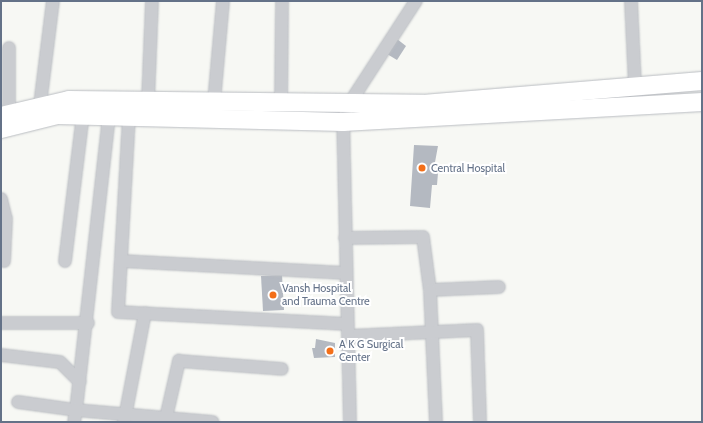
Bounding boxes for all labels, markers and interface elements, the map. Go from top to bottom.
place label: Central Hospital [431,161,505,175]
marker: Central Hospital [416,162,428,174]
place label: Vansh Hospital and Trauma Centre [282,282,370,308]
marker: Vansh Hospital and Trauma Centre [267,289,279,301]
place label: A K G Surgical Center [339,338,403,364]
marker: A K G Surgical Center [324,345,336,357]

